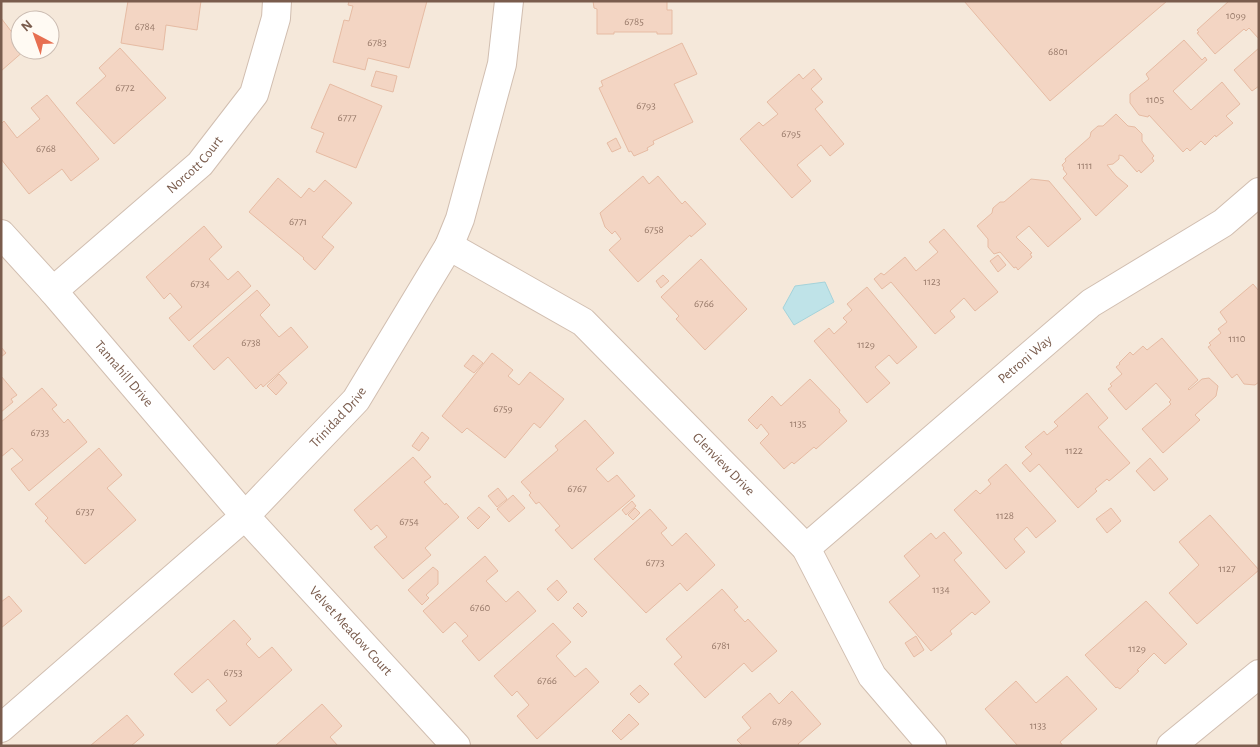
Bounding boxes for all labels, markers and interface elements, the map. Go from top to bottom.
north arrow [10,10,60,60]
house number: 1099 [1226,10,1246,21]
house number: 6785 [624,16,644,27]
text: N [19,17,35,34]
house number: 6784 [135,21,155,32]
house number: 6783 [367,37,387,48]
house number: 6801 [1048,46,1068,57]
house number: 6772 [115,82,135,93]
house number: 1105 [1146,94,1164,105]
house number: 6793 [636,100,656,111]
house number: 6777 [338,112,357,123]
house number: 6795 [781,128,801,139]
street label: Norcott Court [164,133,226,196]
house number: 6768 [36,143,56,154]
house number: 1111 [1077,160,1093,171]
house number: 6771 [289,216,307,227]
house number: 6758 [644,224,664,235]
house number: 1123 [923,276,941,287]
house number: 6734 [190,278,210,289]
house number: 6766 [694,298,714,309]
street label: Petroni Way [996,333,1055,386]
house number: 1110 [1228,333,1246,344]
house number: 6738 [241,337,261,348]
street label: Tannahill Drive [92,338,156,410]
house number: 1129 [857,339,875,350]
street label: Trinidad Drive [307,385,369,451]
house number: 6759 [493,403,513,414]
house number: 1135 [790,418,807,429]
house number: 6733 [31,427,50,438]
street label: Glenview Drive [690,430,757,498]
house number: 1122 [1065,445,1083,456]
house number: 6767 [567,483,587,494]
house number: 6737 [76,506,95,517]
house number: 1128 [996,510,1014,521]
house number: 6754 [399,516,419,527]
house number: 6773 [646,557,665,568]
house number: 1127 [1218,563,1236,574]
street label: Velvet Meadow Court [306,584,395,679]
house number: 1134 [932,584,950,595]
house number: 6760 [470,602,491,613]
house number: 6781 [712,640,730,651]
house number: 1129 [1128,643,1146,654]
house number: 6753 [224,667,243,678]
house number: 6766 [537,675,557,686]
house number: 6789 [772,716,792,727]
house number: 1133 [1030,720,1047,731]

